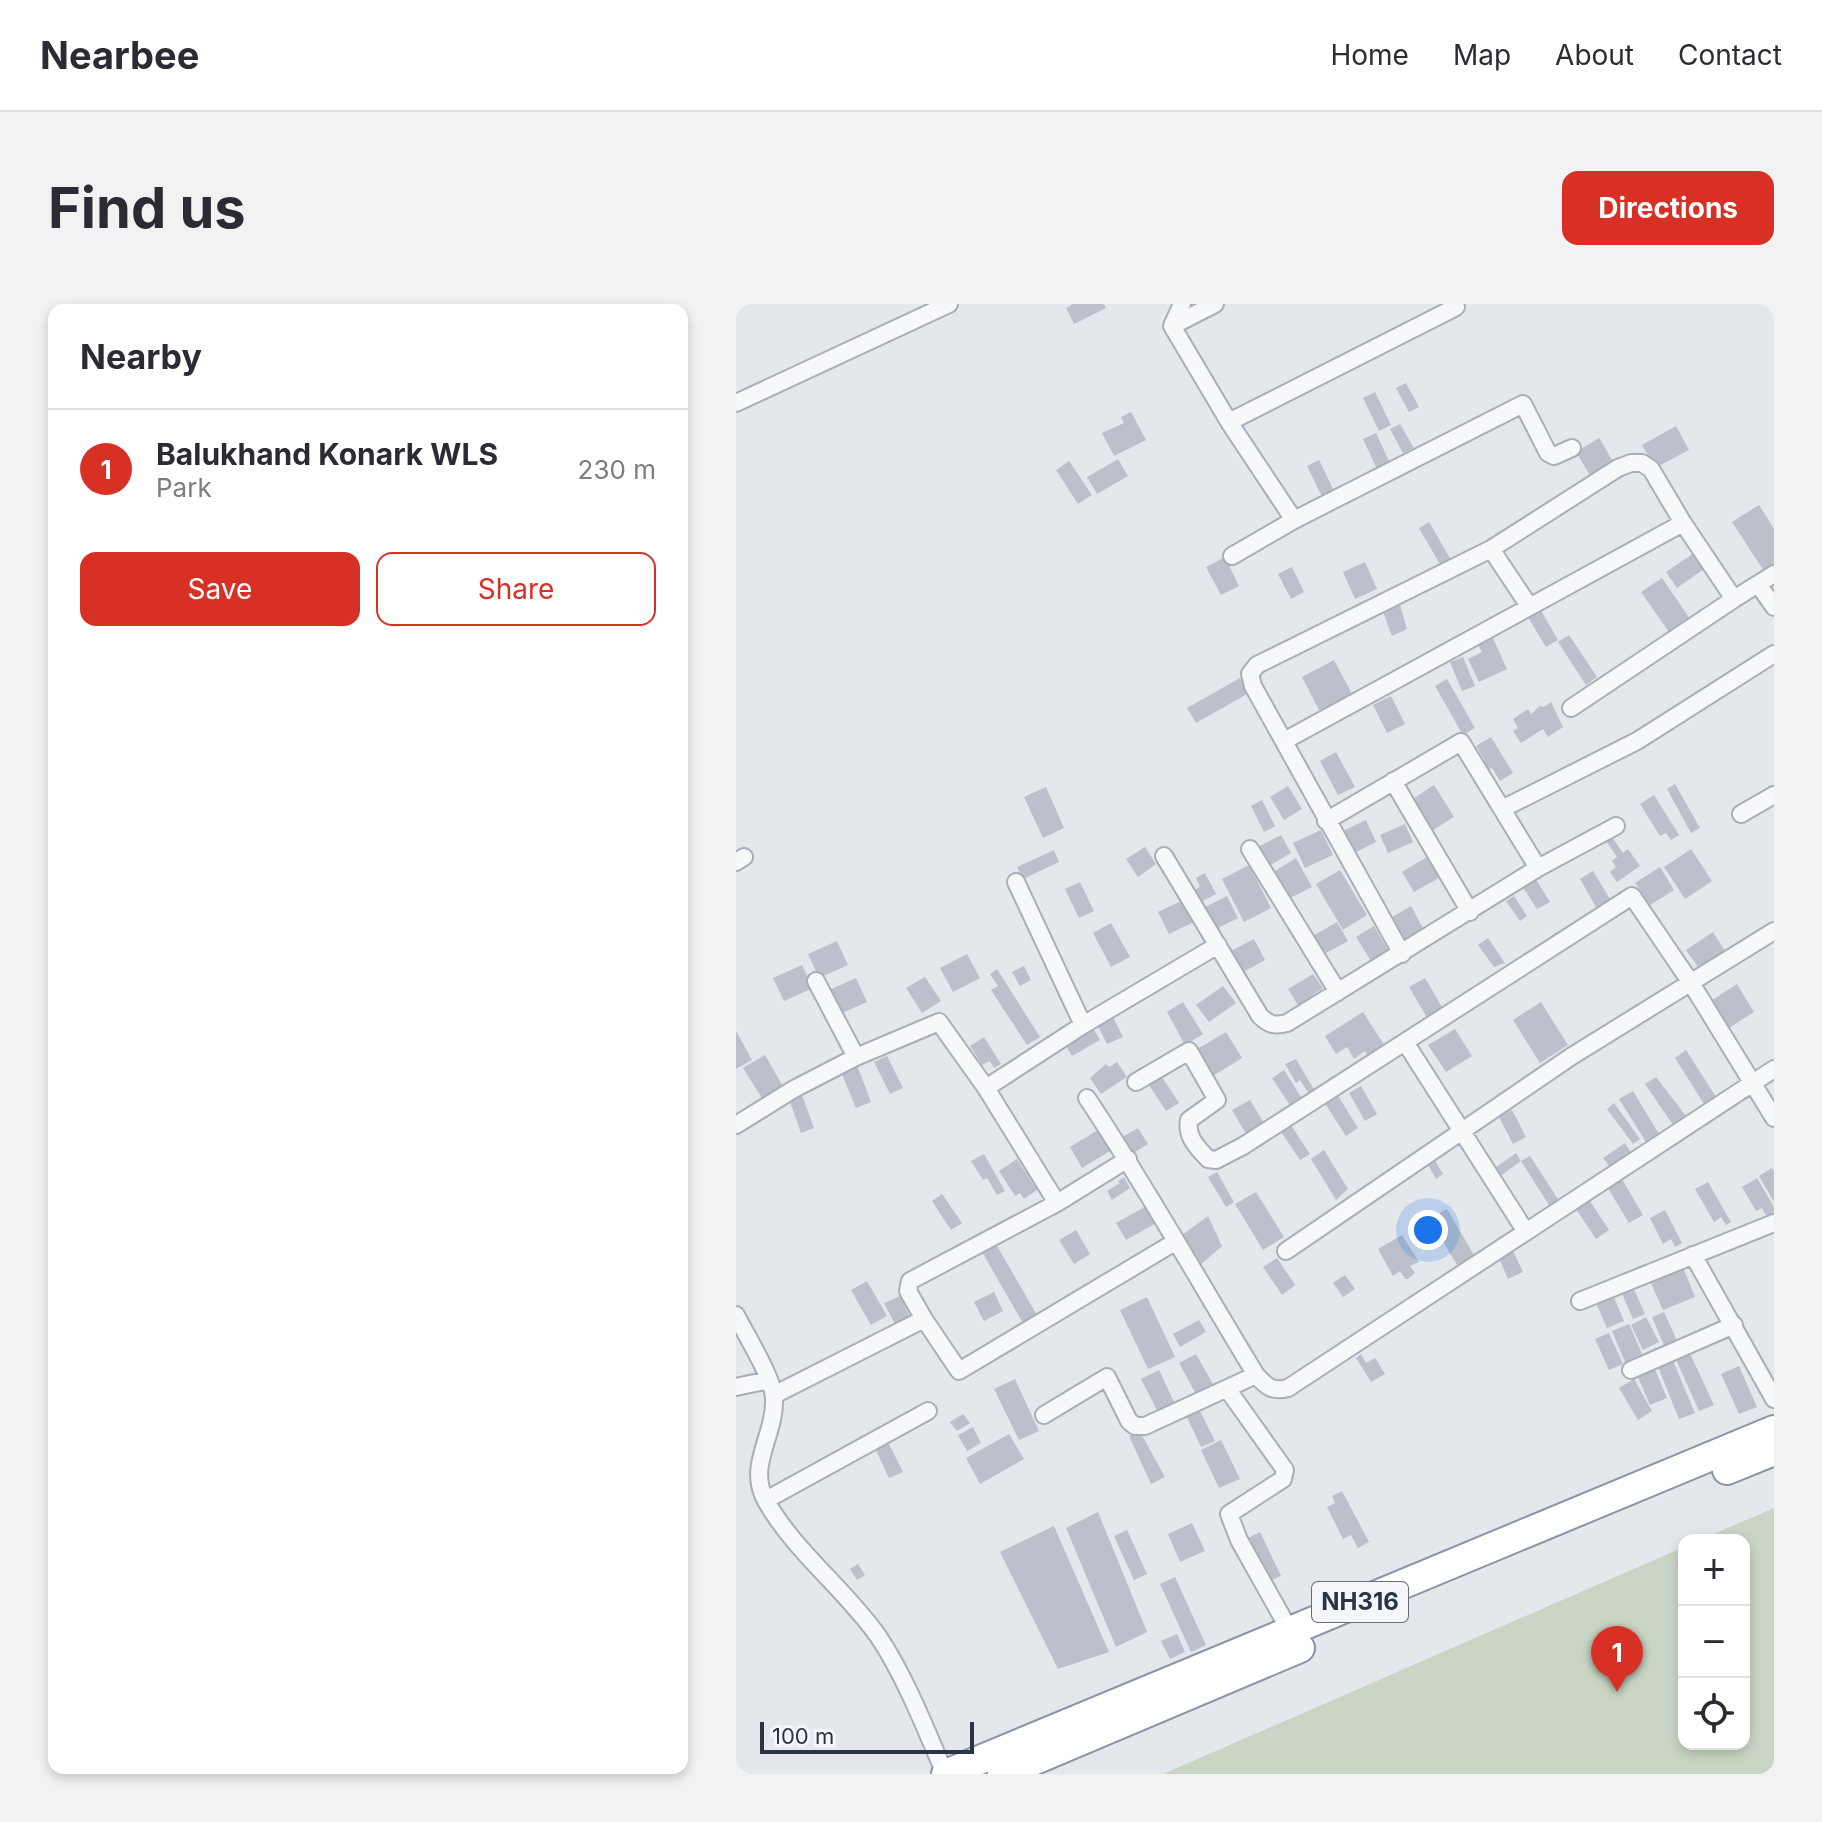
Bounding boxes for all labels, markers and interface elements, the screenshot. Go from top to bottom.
text: Nearbee [40,32,199,78]
text: Home [1330,38,1409,72]
text: Map [1453,38,1511,72]
text: About [1555,38,1634,72]
text: Contact [1678,38,1782,72]
button: Directions [1562,171,1774,245]
text: Find us [48,174,246,242]
text: Nearby [80,336,202,377]
text: Balukhand Konark WLS [156,436,498,472]
text: 1 [100,454,112,485]
text: 230 m [578,454,656,485]
text: Park [156,472,212,503]
button: Save [80,552,360,626]
button: Share [376,552,656,626]
your location [1408,1210,1448,1250]
map controls [1678,1534,1750,1750]
button: + [1678,1534,1750,1606]
road number: NH316 [1312,1582,1408,1622]
button: − [1678,1606,1750,1678]
pin: 1 [1591,1626,1643,1692]
button: locate [1678,1678,1750,1750]
scale bar [760,1718,974,1754]
text: 100 m [772,1723,834,1749]

